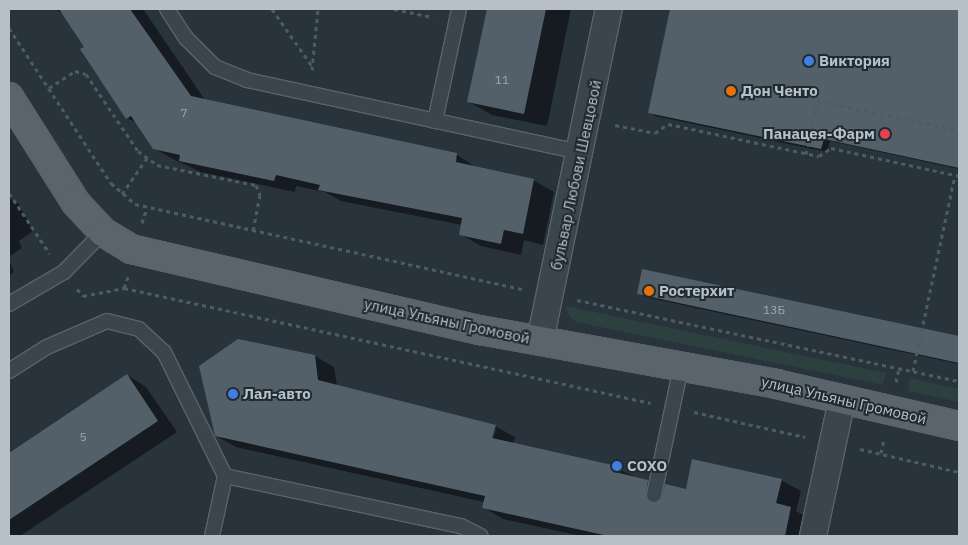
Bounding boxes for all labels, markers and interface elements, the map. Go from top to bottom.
place label: Виктория [819,52,890,70]
marker: Виктория [803,55,815,67]
house number: 11 [495,73,509,87]
street label: бульвар Любови Шевцовой [547,78,605,272]
place label: Дон Ченто [741,82,818,100]
marker: Дон Ченто [725,85,737,97]
house number: 7 [180,106,188,120]
place label: Панацея-Фарм [763,125,875,143]
marker: Панацея-Фарм [879,128,891,140]
place label: Ростерхит [659,282,734,300]
marker: Ростерхит [643,285,655,297]
street label: улица Ульяны Громовой [363,295,531,347]
house number: 13Б [763,303,785,317]
street label: улица Ульяны Громовой [760,372,928,428]
place label: Лал-авто [243,385,311,403]
marker: Лал-авто [227,388,239,400]
house number: 5 [79,430,87,444]
place label: СОХО [627,457,667,475]
marker: СОХО [611,460,623,472]

